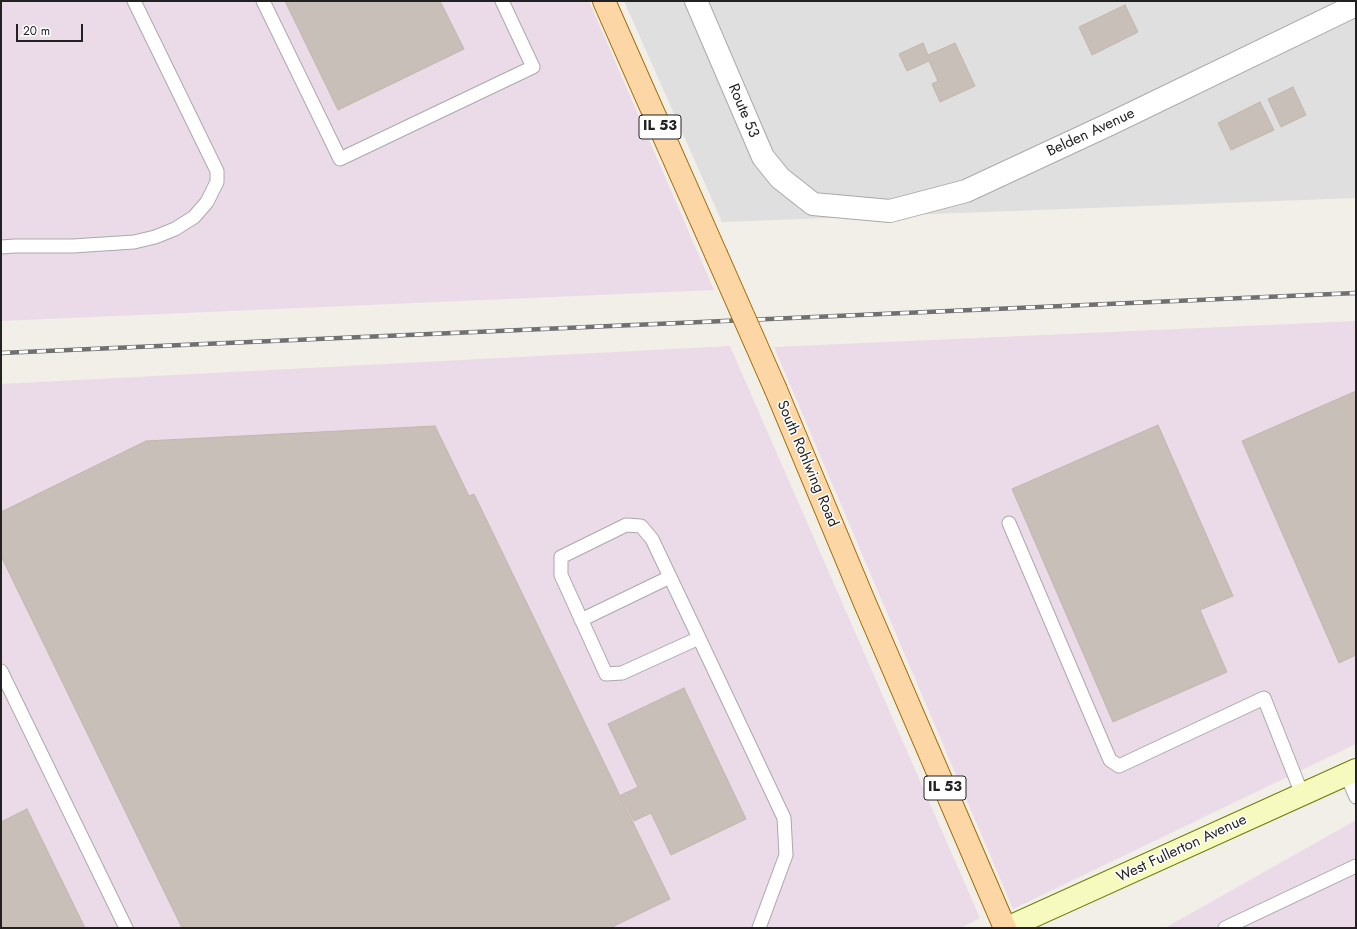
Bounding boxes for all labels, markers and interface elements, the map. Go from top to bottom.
scale bar [18,16,85,42]
text: 20 m [23,22,50,40]
street label: Route 53 [724,81,762,141]
street label: Belden Avenue [1044,105,1138,161]
road number: IL 53 [639,115,681,139]
street label: South Rohlwing Road [772,398,842,530]
road number: IL 53 [924,776,966,800]
street label: West Fullerton Avenue [1114,811,1250,887]

